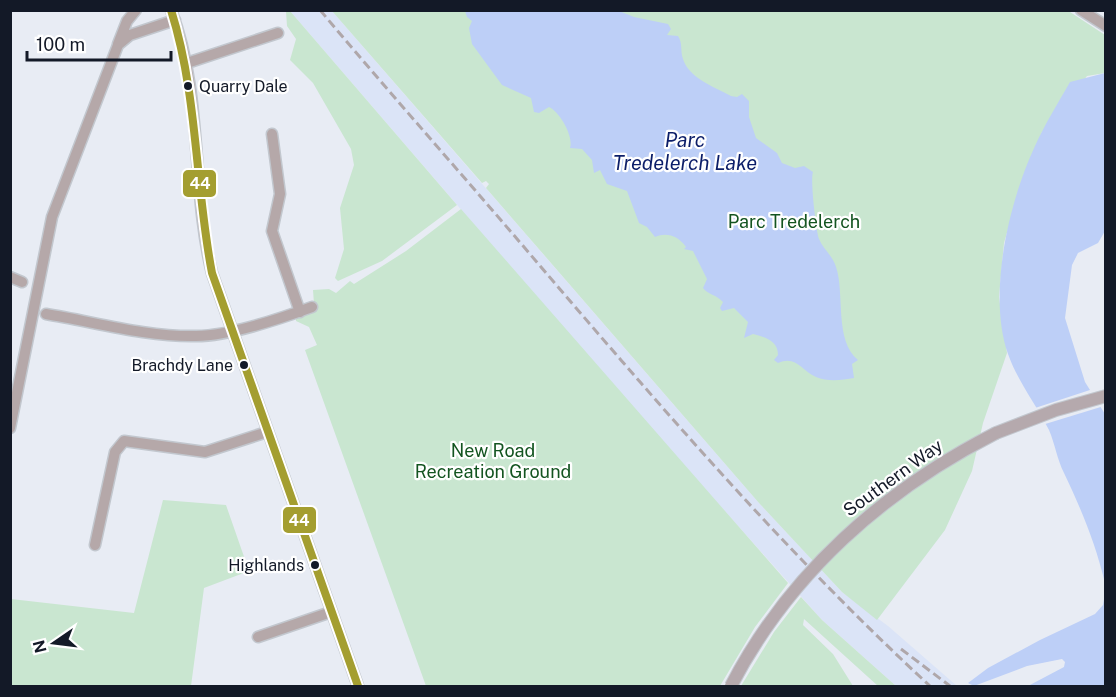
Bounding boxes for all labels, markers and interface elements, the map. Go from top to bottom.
scale bar [27,24,171,62]
text: 100 m [36,34,85,55]
place label: Quarry Dale [199,77,288,96]
marker: Quarry Dale [182,80,194,92]
water label: Parc Tredelerch Lake [613,128,757,175]
line badge: 44 [182,169,217,198]
text: 44 [190,174,211,193]
park label: Parc Tredelerch [728,211,860,232]
place label: Brachdy Lane [132,356,233,375]
marker: Brachdy Lane [238,359,250,371]
street label: Southern Way [839,434,947,521]
park label: New Road Recreation Ground [415,440,571,482]
line badge: 44 [282,506,317,534]
text: 44 [289,511,310,530]
place label: Highlands [228,556,304,575]
marker: Highlands [309,559,321,571]
north arrow [24,613,84,673]
text: N [29,638,51,655]

